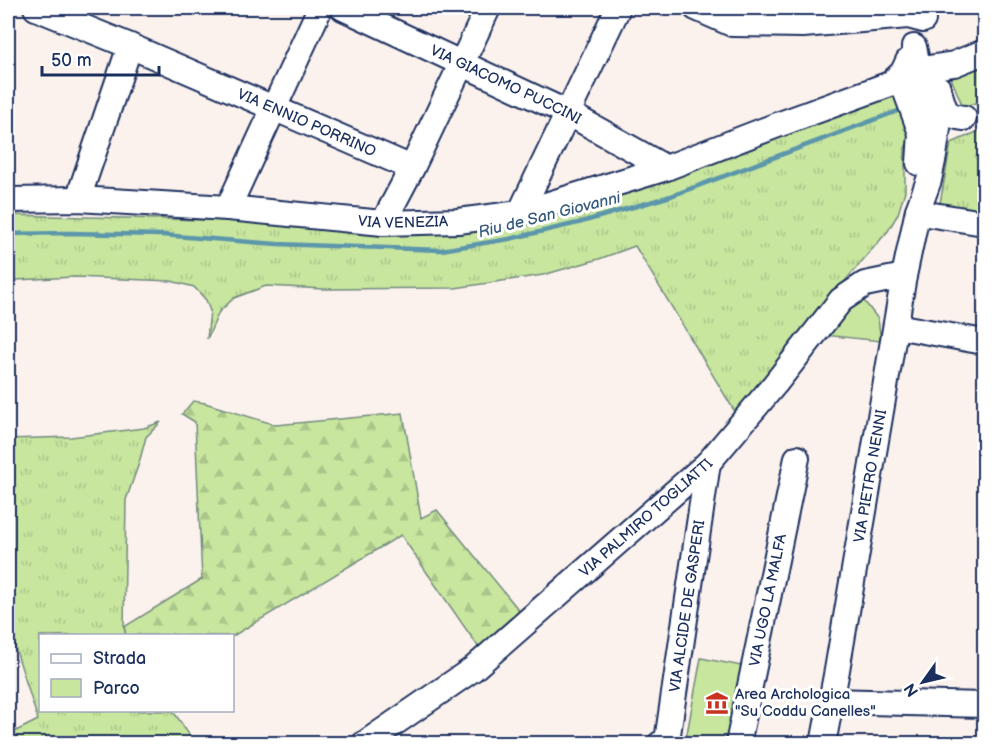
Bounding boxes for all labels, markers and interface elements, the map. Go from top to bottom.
scale bar [42,39,159,77]
street label: VIA GIACOMO PUCCINI [427,41,585,129]
text: 50 m [51,50,92,71]
street label: VIA ENNIO PORRINO [234,85,379,161]
water label: Riu de San Giovanni [476,188,624,242]
street label: VIA VENEZIA [357,212,449,233]
street label: VIA PIETRO NENNI [850,408,891,544]
street label: VIA PALMIRO TOGLIATTI [576,455,718,581]
street label: VIA ALCIDE DE GASPERI [665,519,710,693]
street label: VIA UGO LA MALFA [745,531,791,668]
legend [39,634,234,712]
text: Strada [93,648,146,669]
north arrow [893,652,953,712]
text: Parco [93,678,140,699]
text: N [901,679,923,700]
place label: Area Archologica "Su Coddu Canelles" [735,685,876,721]
museum icon: Area Archologica "Su Coddu Canelles" [704,690,730,716]

